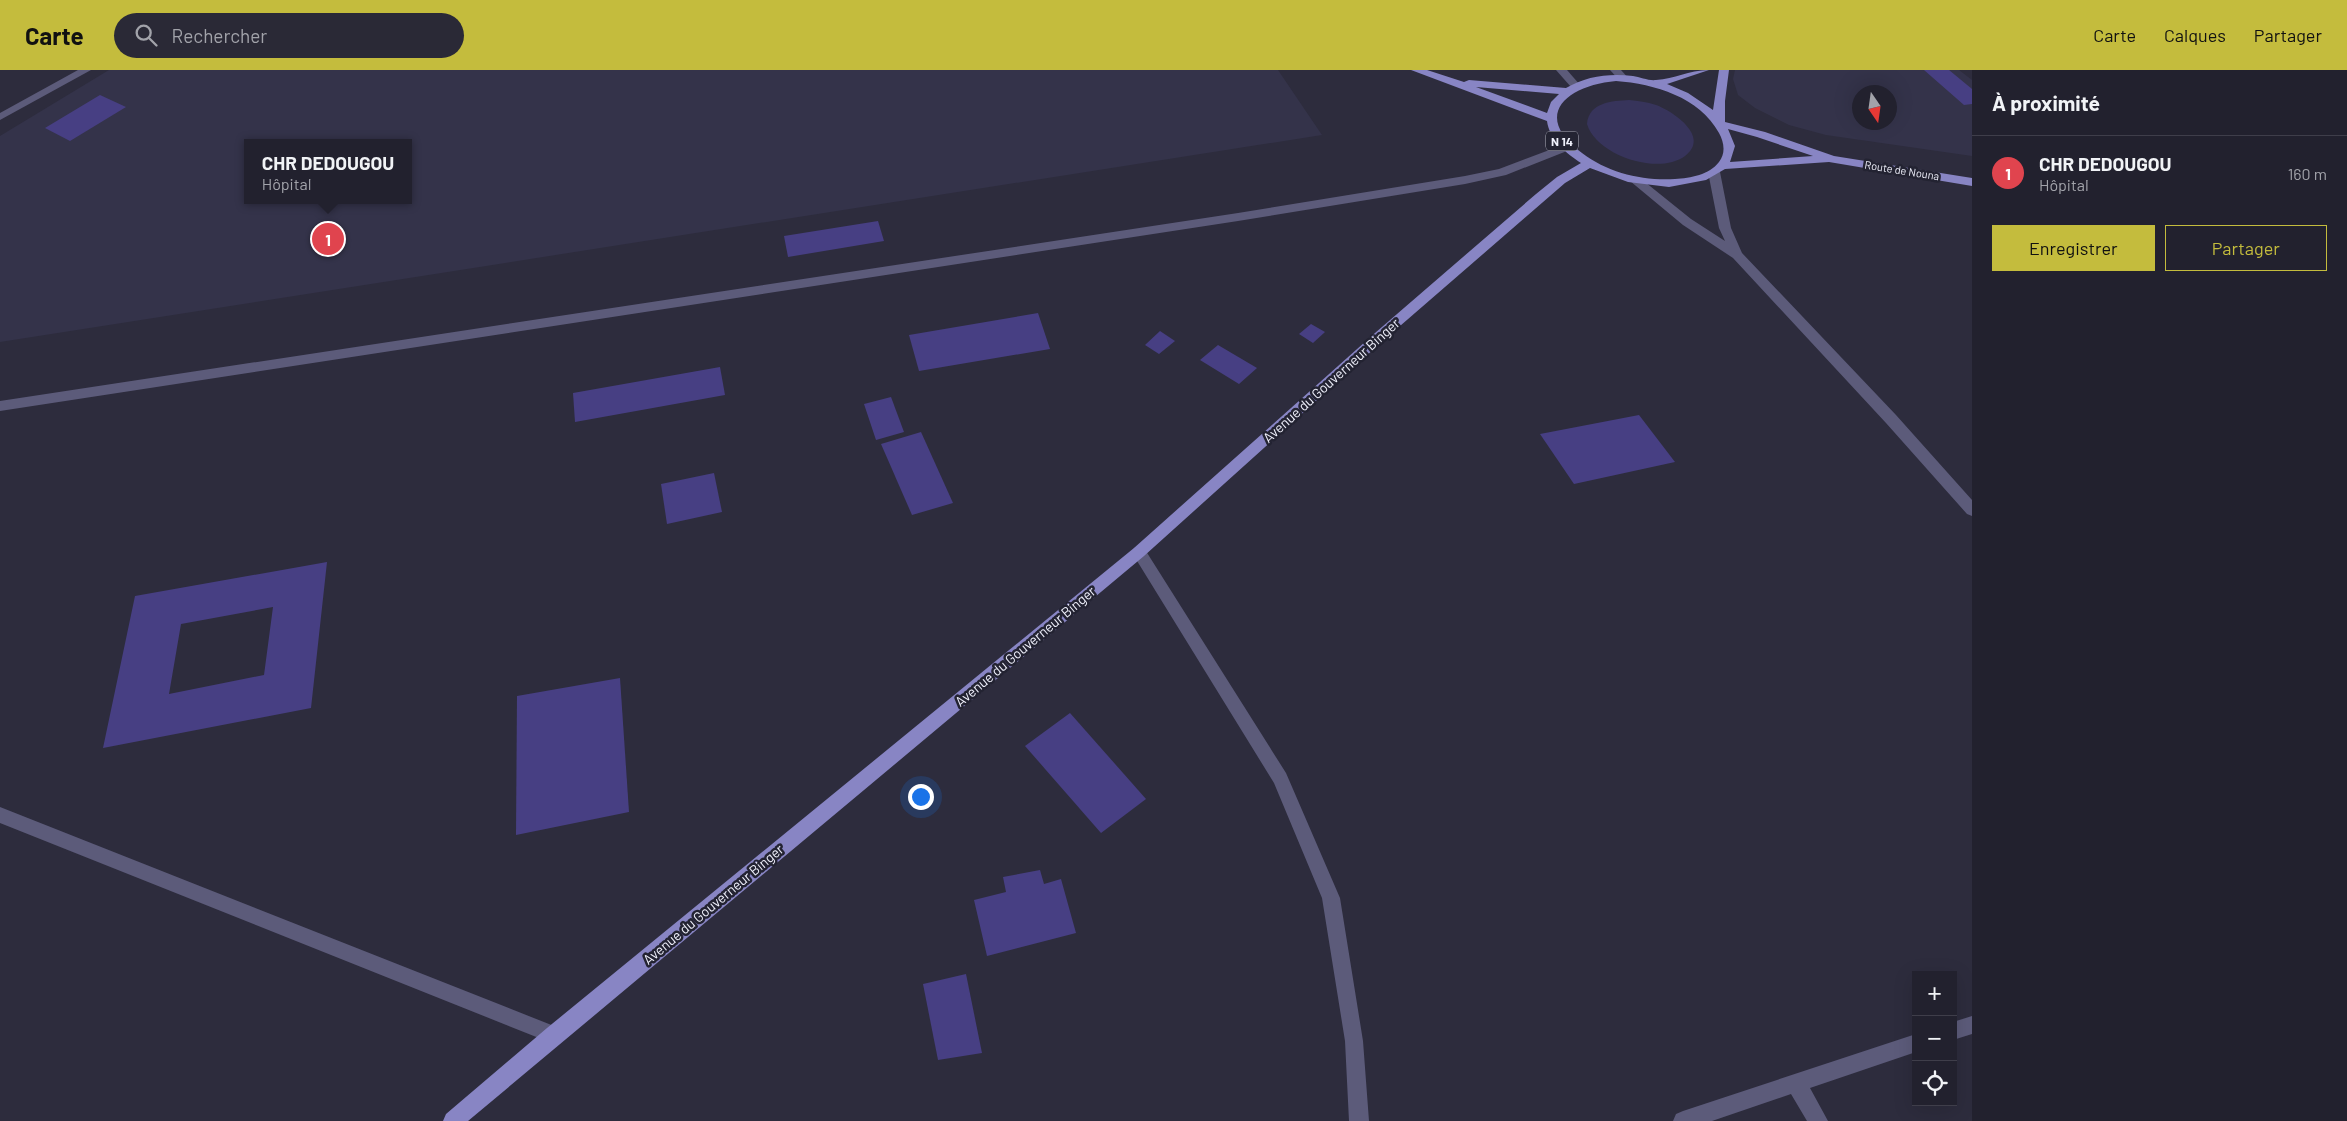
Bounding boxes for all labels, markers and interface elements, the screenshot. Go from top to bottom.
search box [114,13,464,58]
text: Carte [25,21,84,50]
icon: search [132,21,160,49]
text: Rechercher [172,24,267,47]
text: Carte [2093,24,2136,46]
text: Calques [2164,24,2226,46]
text: Partager [2254,24,2322,46]
north arrow [1852,85,1897,130]
text: À proximité [1992,90,2100,115]
road number: N 14 [1546,131,1578,150]
popup [244,139,412,204]
text: CHR DEDOUGOU [262,151,394,174]
text: CHR DEDOUGOU [2039,152,2172,175]
street label: Route de Nouna [1864,158,1940,182]
text: 1 [2005,164,2011,183]
text: 160 m [2288,164,2327,183]
text: Hôpital [262,174,311,193]
text: Hôpital [2039,175,2089,194]
pin: 1 [312,220,344,258]
button: Enregistrer [1992,225,2155,271]
button: Partager [2165,225,2327,271]
street label: Avenue du Gouverneur Binger [1259,314,1403,446]
street label: Avenue du Gouverneur Binger [951,582,1099,710]
your location [908,784,934,810]
street label: Avenue du Gouverneur Binger [639,840,787,968]
map controls [1912,971,1957,1106]
button: + [1912,971,1957,1016]
button: − [1912,1016,1957,1061]
button: locate [1912,1061,1957,1106]

